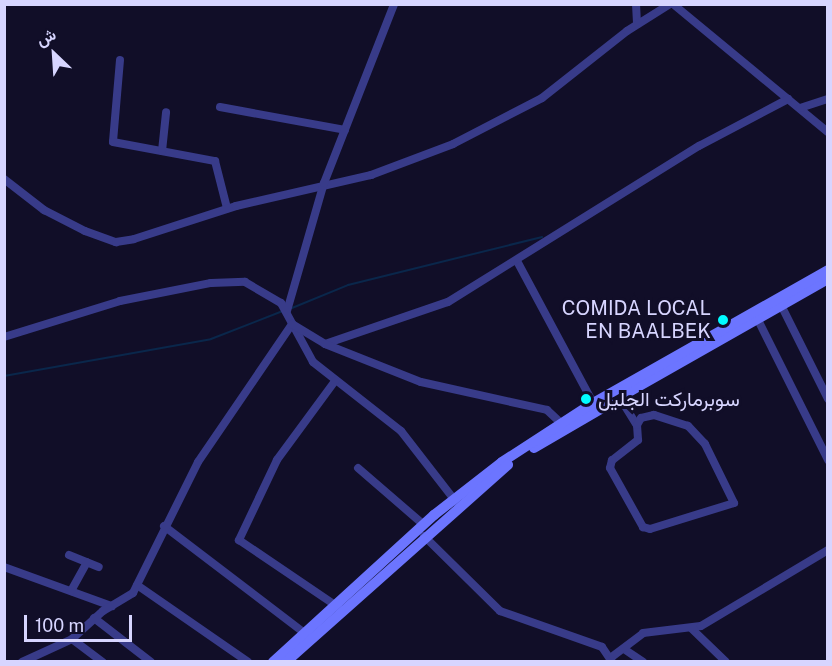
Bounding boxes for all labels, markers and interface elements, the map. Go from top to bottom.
north arrow [24,24,84,84]
text: ش [33,25,59,50]
place label: COMIDA LOCAL EN BAALBEK [562,296,711,343]
marker: COMIDA LOCAL EN BAALBEK [716,313,730,327]
place label: سوبرماركت الجليل [598,387,740,411]
marker: سوبرماركت الجليل [579,392,593,406]
scale bar [27,603,135,641]
text: 100 m [35,615,84,636]

